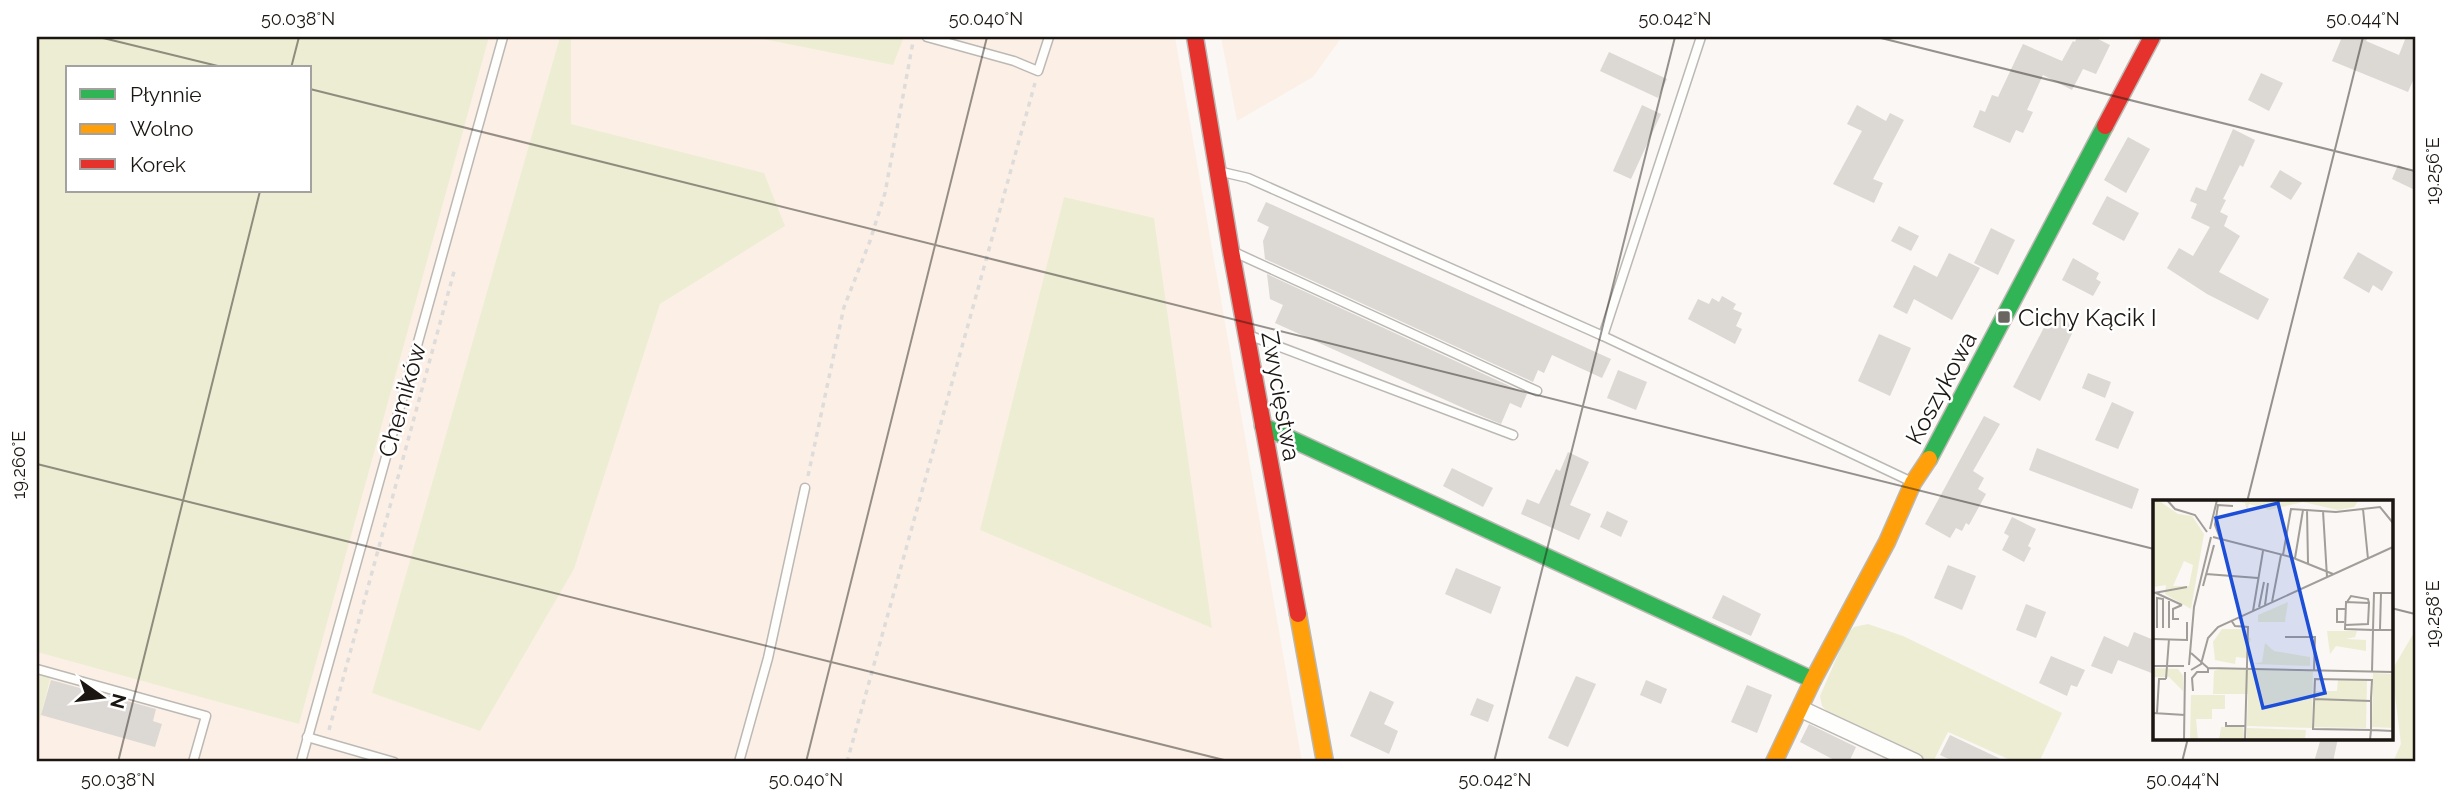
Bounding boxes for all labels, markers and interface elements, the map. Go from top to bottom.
text: 50.038°N [261,8,335,29]
text: 50.040°N [949,8,1023,29]
text: 50.042°N [1639,8,1711,29]
text: 50.044°N [2326,8,2400,29]
legend [66,66,312,192]
text: Płynnie [130,82,202,107]
text: Wolno [130,116,194,141]
text: 19.256°E [2422,137,2443,205]
text: Korek [130,152,186,177]
place label: Cichy Kącik I [2018,303,2157,332]
marker: Cichy Kącik I [1996,309,2012,325]
street label: Koszykowa [1899,327,1983,449]
street label: Zwycięstwa [1255,329,1307,463]
street label: Chemików [372,339,432,460]
text: 19.260°E [8,431,29,499]
inset map [2153,500,2392,740]
text: 19.258°E [2422,580,2443,648]
north arrow [66,662,136,732]
text: N [106,691,131,711]
text: 50.038°N [81,769,155,790]
text: 50.040°N [769,769,843,790]
text: 50.042°N [1459,769,1531,790]
text: 50.044°N [2146,769,2220,790]

